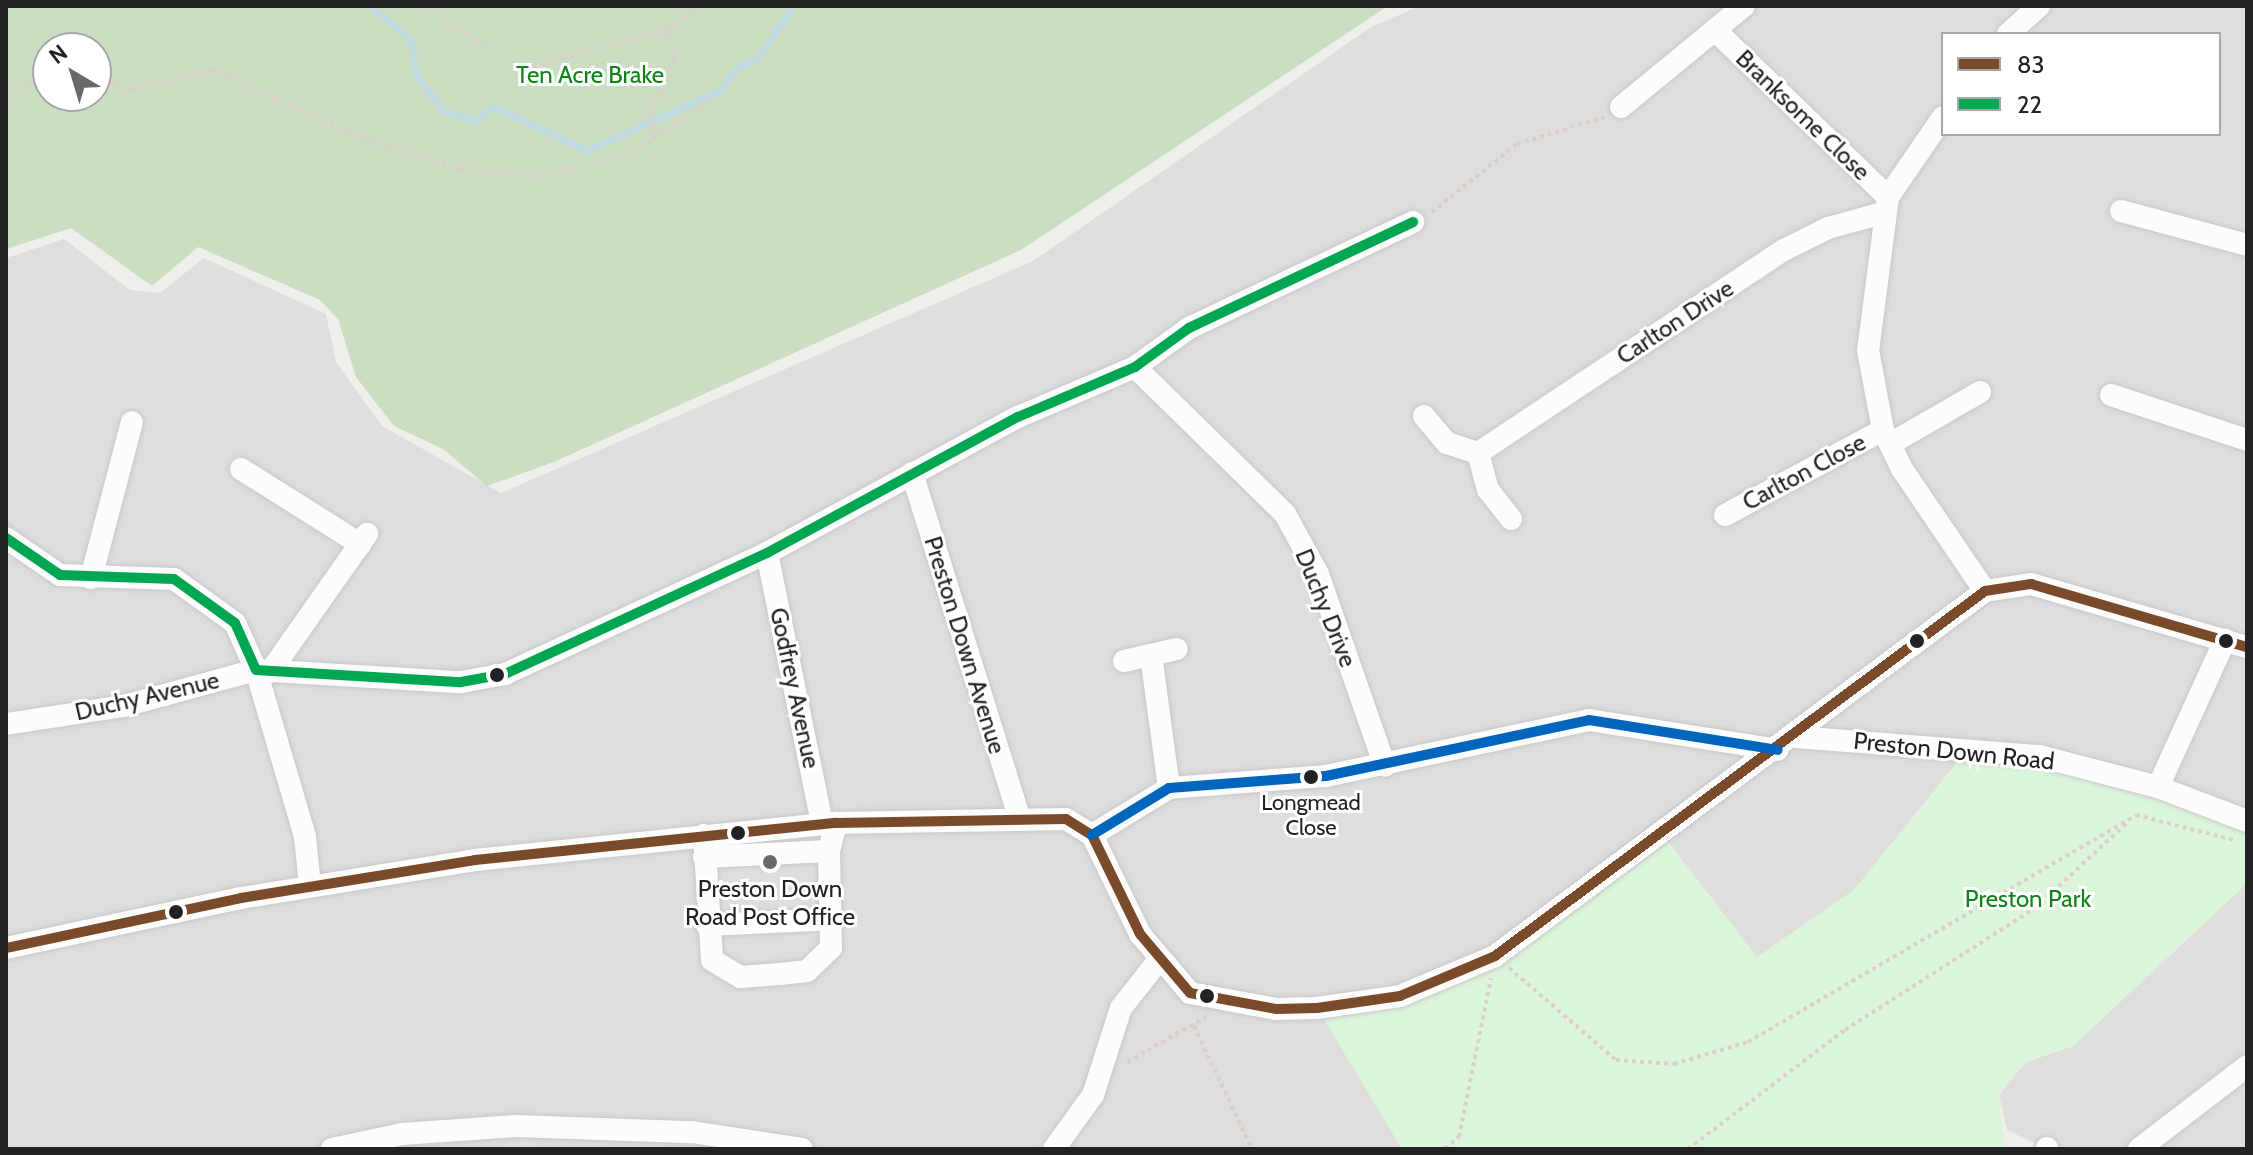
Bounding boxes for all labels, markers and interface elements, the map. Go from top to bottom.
north arrow [32,32,112,112]
legend [1941,32,2221,136]
text: N [44,39,73,70]
street label: Branksome Close [1730,44,1876,186]
text: 83 [2017,50,2045,79]
park label: Ten Acre Brake [516,61,664,89]
text: 22 [2017,90,2042,119]
street label: Carlton Drive [1611,274,1739,370]
street label: Carlton Close [1738,428,1870,516]
street label: Preston Down Avenue [918,533,1012,757]
street label: Duchy Drive [1289,545,1363,671]
street label: Godfrey Avenue [764,605,826,771]
unlabelled marker [1909,633,1925,649]
unlabelled marker [2218,633,2234,649]
street label: Duchy Avenue [72,665,222,727]
unlabelled marker [489,667,505,683]
street label: Preston Down Road [1852,726,2056,776]
marker: Longmead Close [1303,769,1319,785]
place label: Longmead Close [1261,789,1361,840]
unlabelled marker [730,825,746,841]
marker: Preston Down Road Post Office [761,853,779,871]
place label: Preston Down Road Post Office [685,875,855,931]
park label: Preston Park [1965,885,2091,913]
unlabelled marker [168,904,184,920]
unlabelled marker [1199,988,1215,1004]

